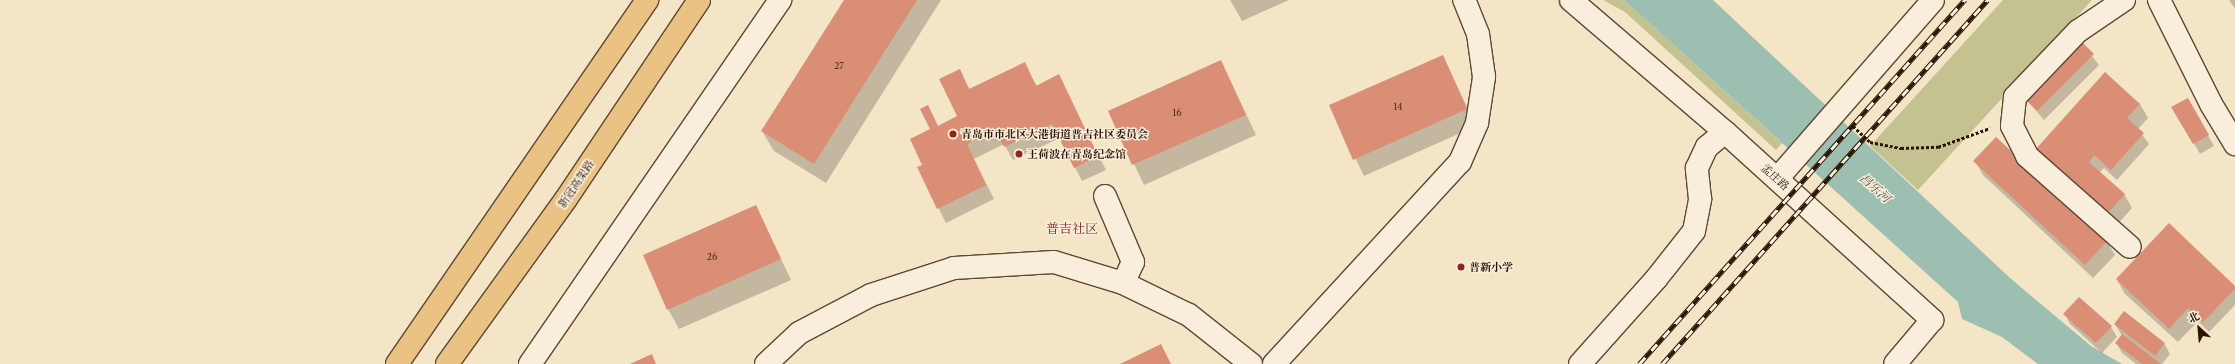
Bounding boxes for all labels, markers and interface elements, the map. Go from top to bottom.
house number: 27 [834,61,844,71]
house number: 14 [1394,102,1402,112]
house number: 16 [1172,108,1182,118]
place label: 青岛市市北区大港街道普吉社区委员会 [961,127,1148,141]
marker: 青岛市市北区大港街道普吉社区委员会 [948,129,958,139]
place label: 王荷波在青岛纪念馆 [1027,147,1126,161]
marker: 王荷波在青岛纪念馆 [1014,149,1024,159]
street label: 新冠高架路 [555,158,597,210]
street label: 孟庄路 [1758,161,1792,193]
water label: 昌乐河 [1857,171,1893,205]
district label: 普吉社区 [1046,220,1098,236]
house number: 26 [707,252,717,262]
place label: 普新小学 [1469,260,1513,274]
marker: 普新小学 [1456,262,1466,272]
north arrow [2179,308,2219,348]
text: 北 [2186,309,2202,326]

